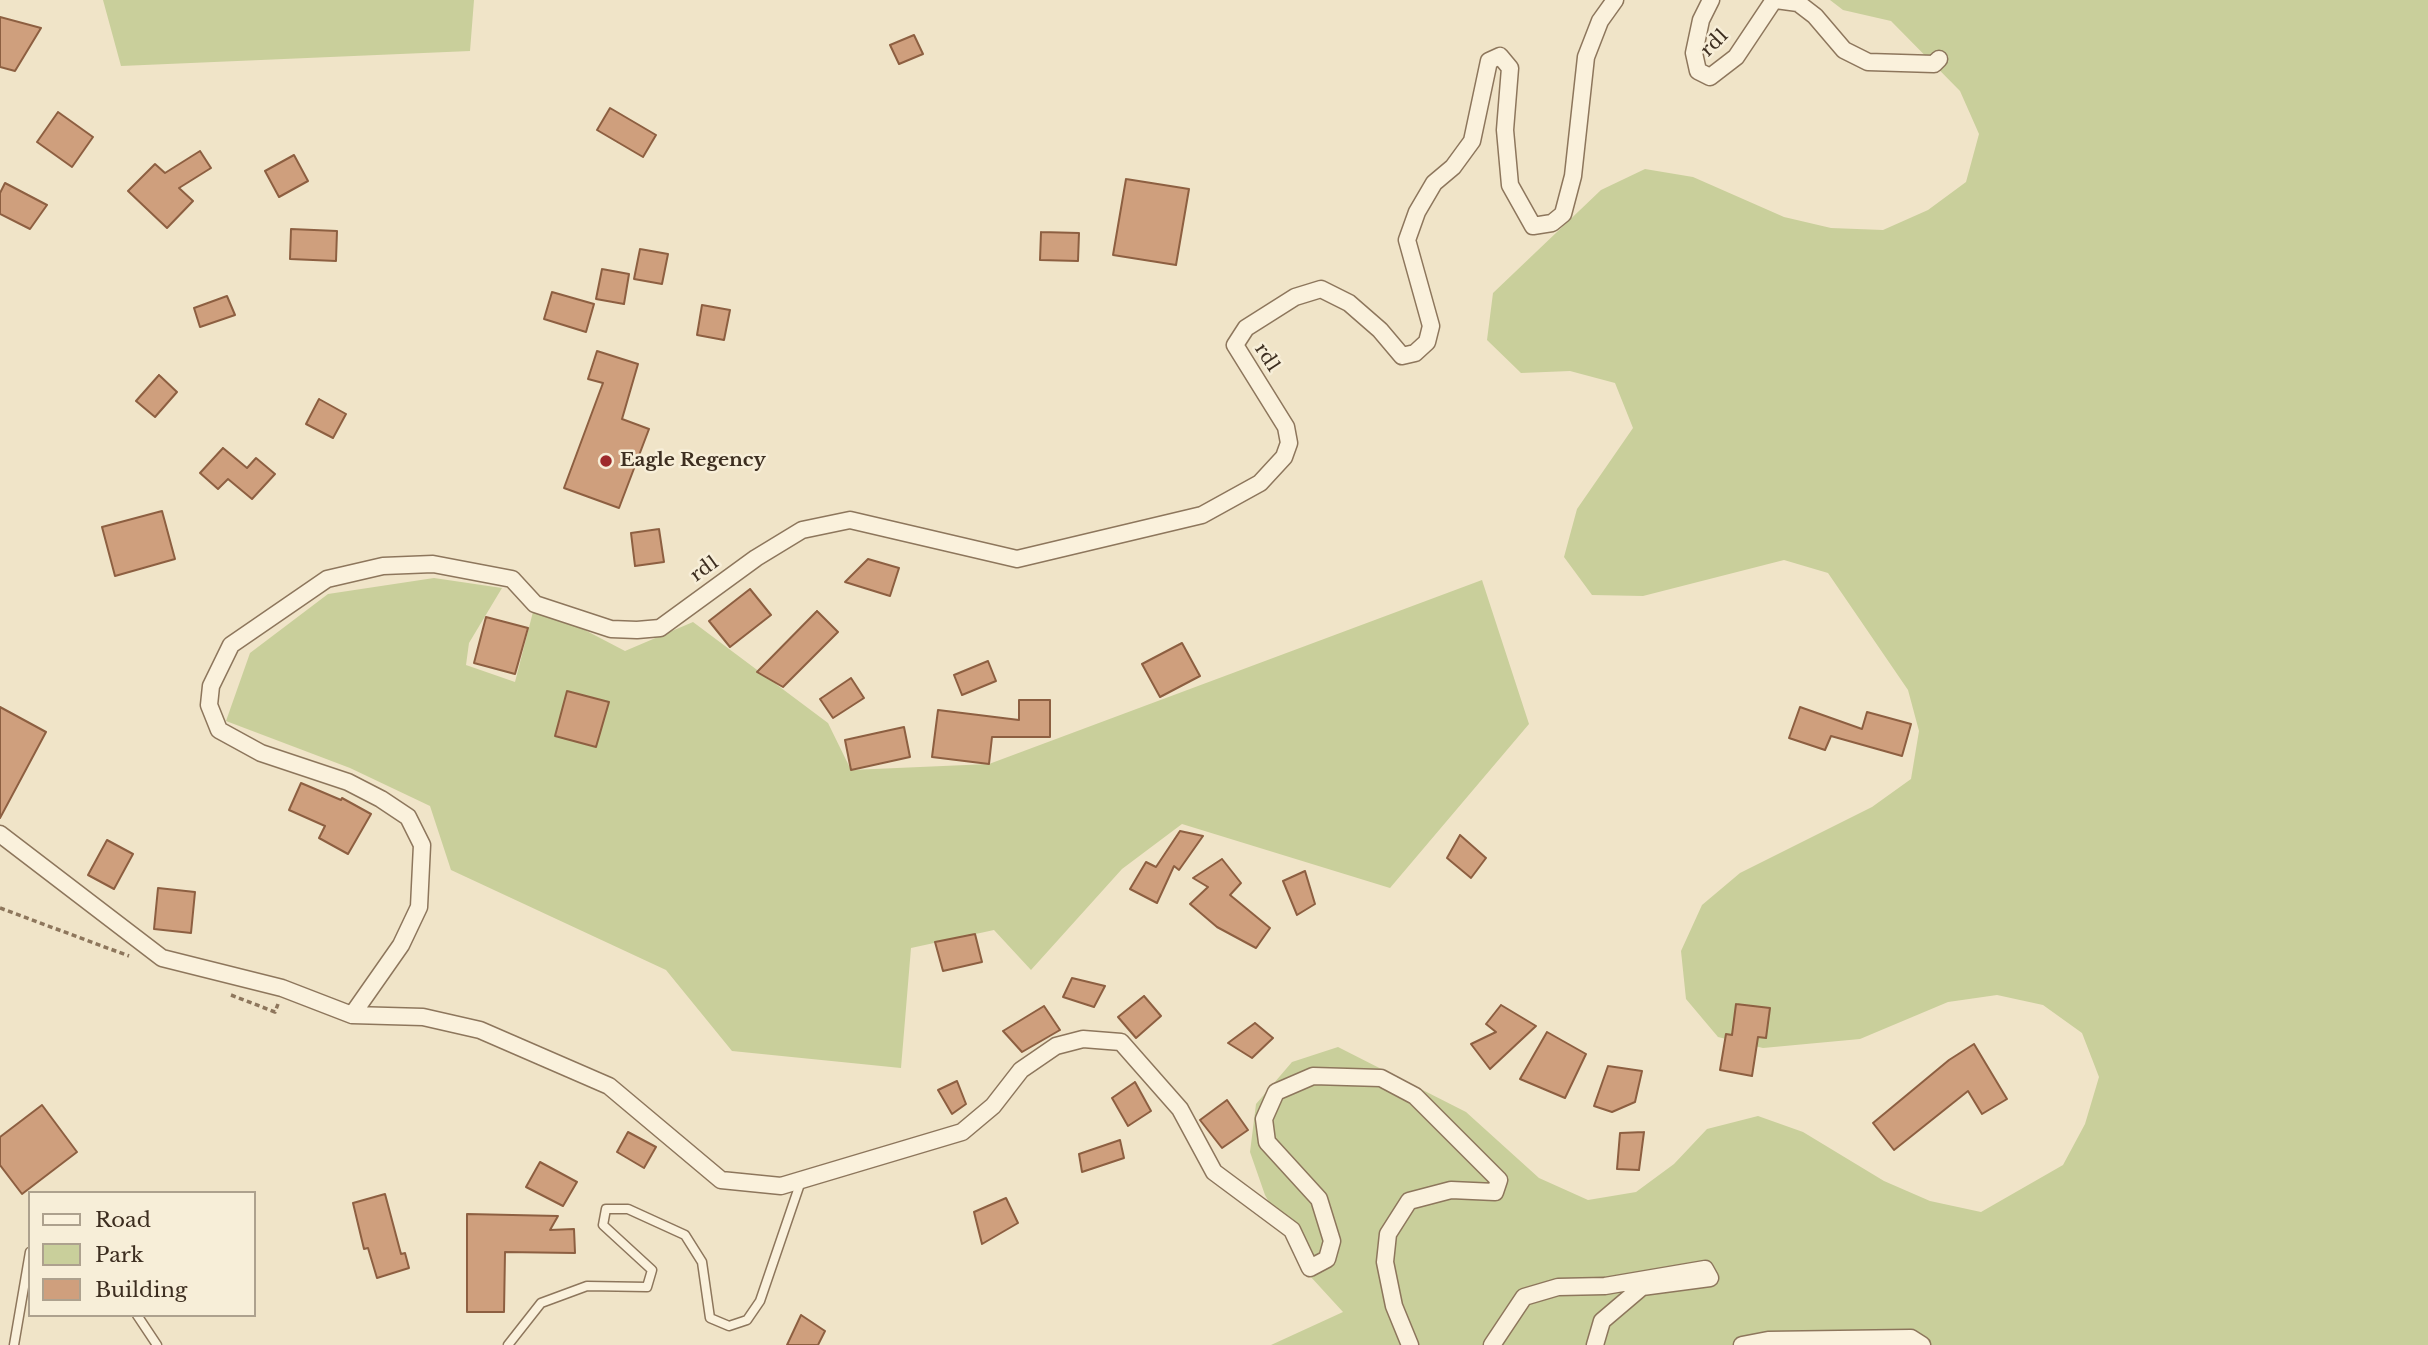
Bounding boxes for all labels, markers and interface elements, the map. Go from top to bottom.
street label: rd1 [1696,24,1734,62]
street label: rd1 [1249,339,1285,377]
place label: Eagle Regency [620,450,766,472]
marker: Eagle Regency [598,453,614,469]
street label: rd1 [686,551,724,587]
legend [28,1191,256,1317]
text: Road [95,1207,151,1233]
text: Park [95,1242,144,1268]
text: Building [95,1277,187,1303]

